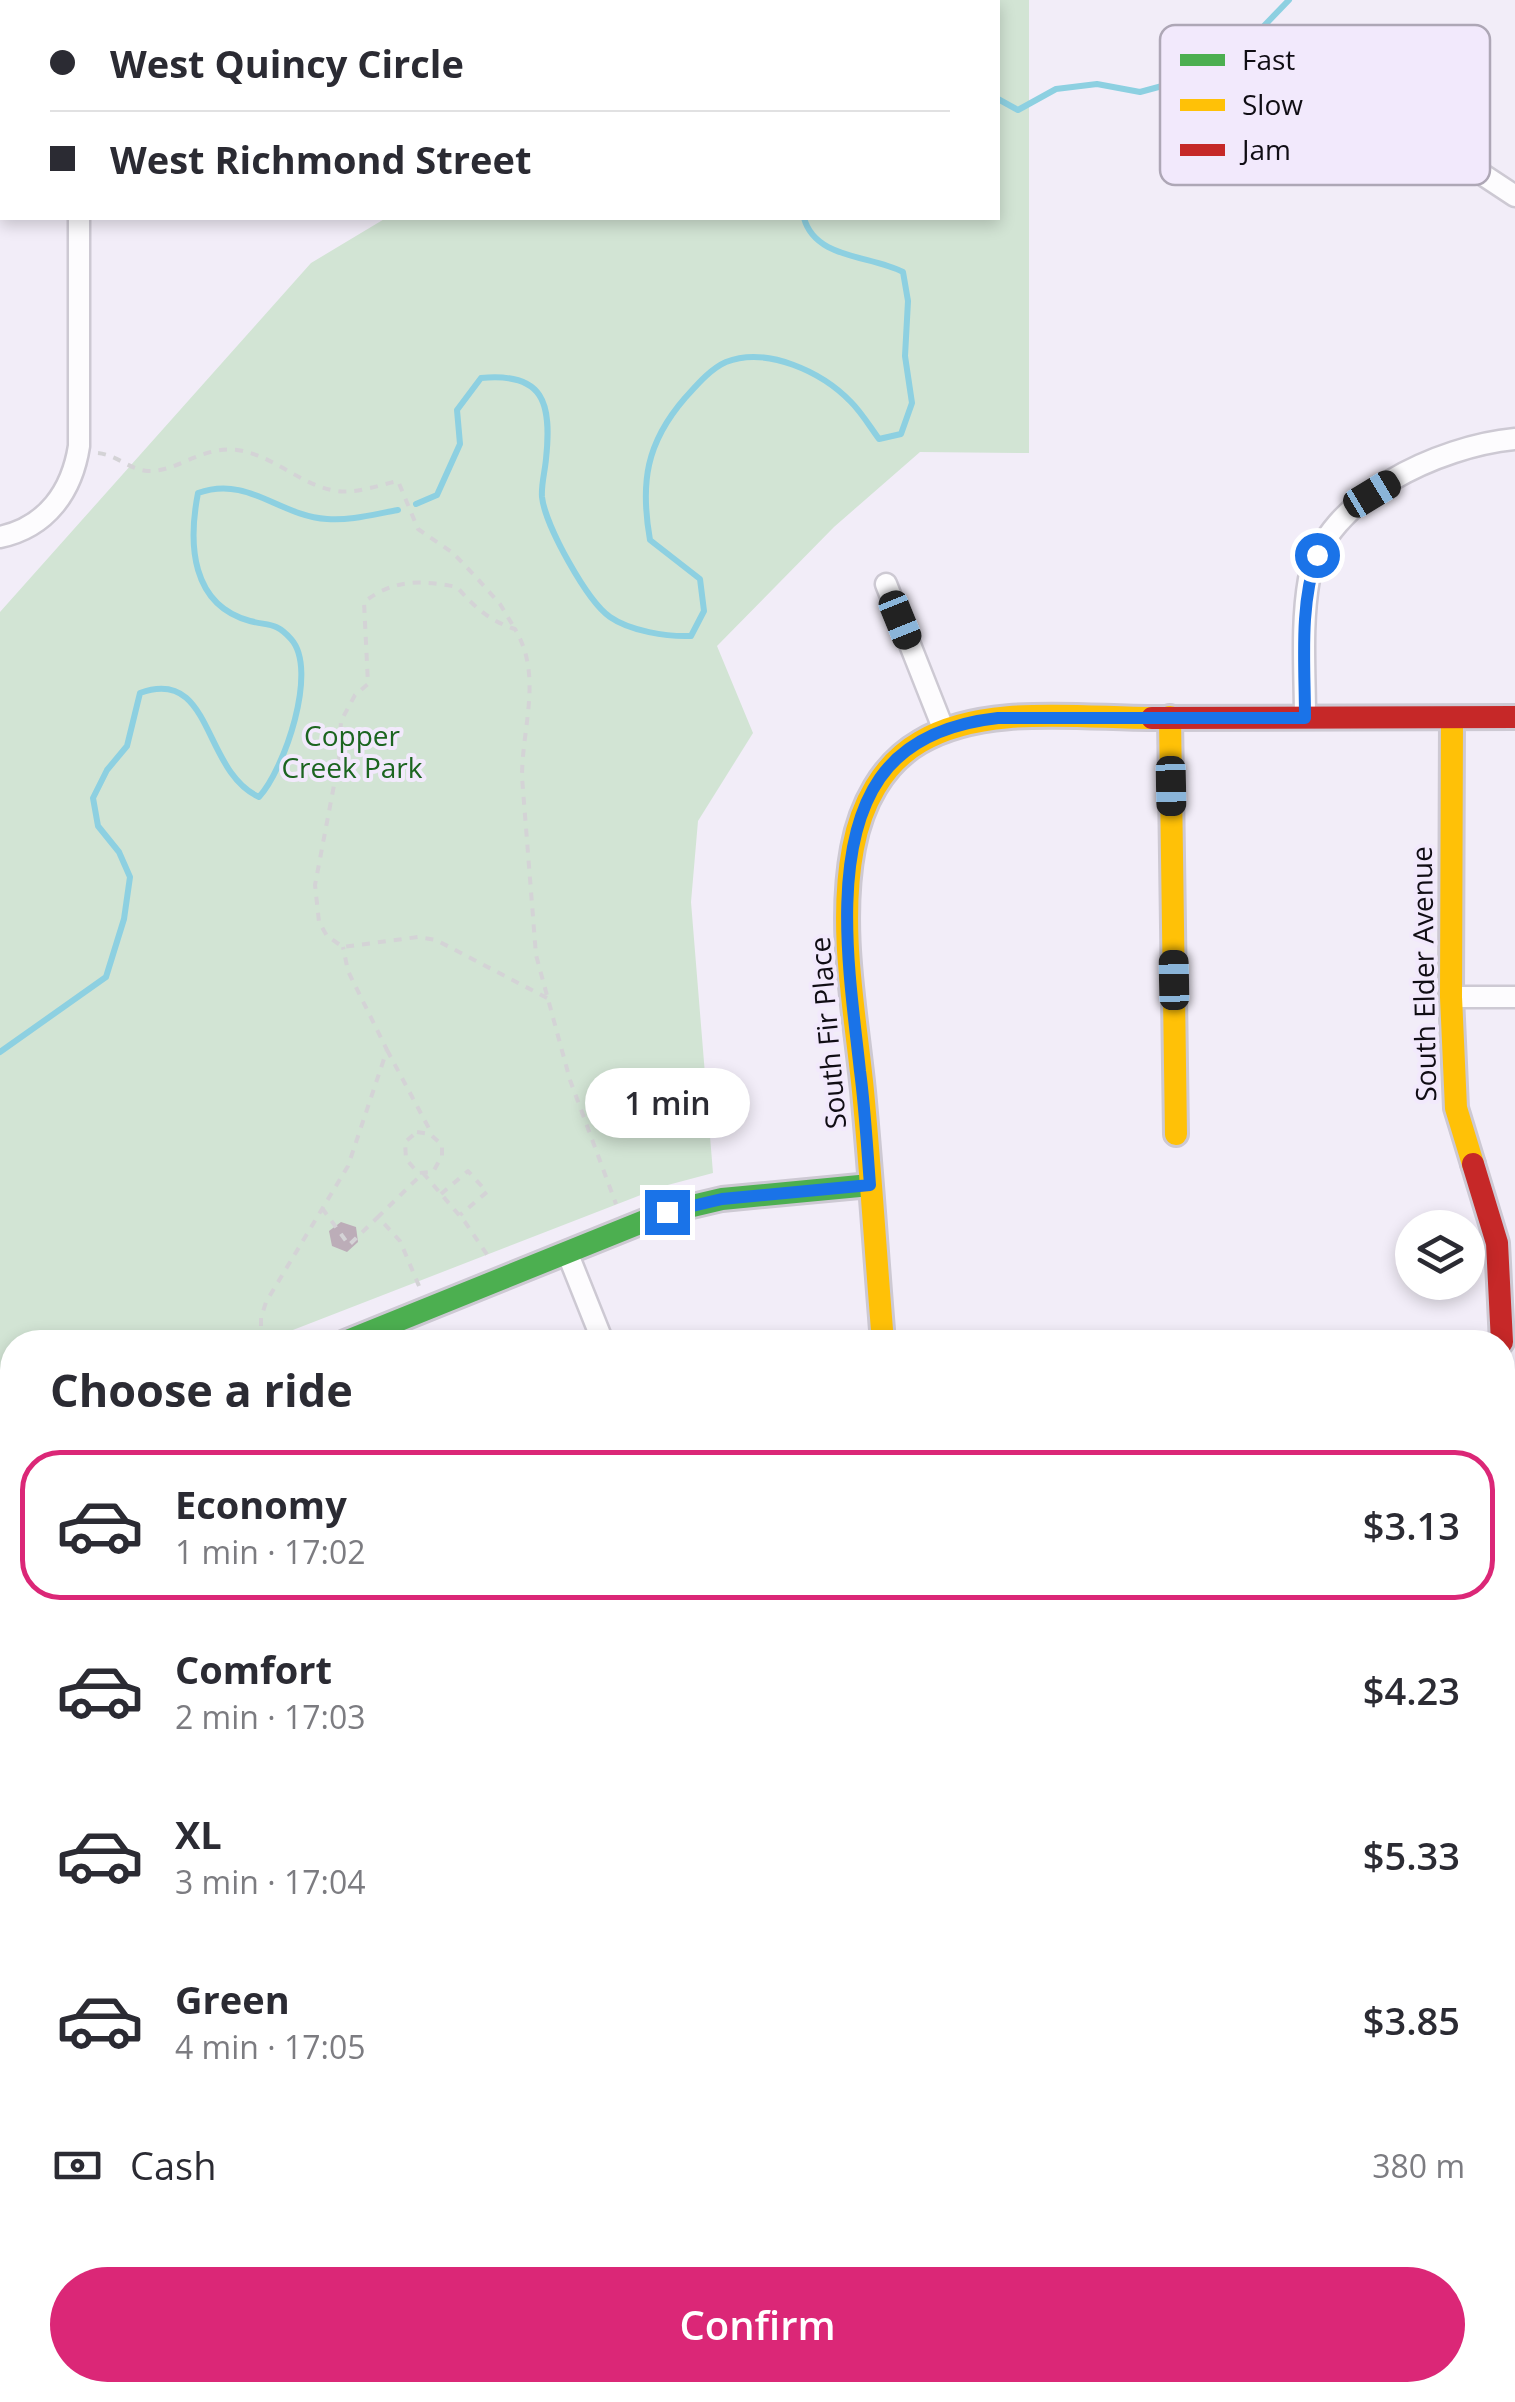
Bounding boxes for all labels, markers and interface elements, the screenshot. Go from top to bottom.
legend [1160,25,1490,185]
text: West Quincy Circle [110,37,464,89]
text: Fast [1242,40,1295,78]
text: Slow [1242,85,1303,123]
text: Jam [1239,130,1291,168]
text: West Richmond Street [110,133,531,185]
car [1339,466,1405,522]
route start [1295,533,1340,578]
car [875,587,925,653]
park label: Copper Creek Park [281,716,423,786]
car [1155,756,1187,816]
street label: South Elder Avenue [1402,846,1444,1102]
street label: South Fir Place [800,935,854,1131]
car [1158,950,1190,1010]
callout: 1 min [584,1067,750,1137]
text: 1 min [624,1081,711,1124]
route end [645,1190,690,1235]
map controls [1395,1210,1485,1300]
button: layers [1395,1210,1485,1300]
text: Choose a ride [50,1359,353,1420]
text: Economy [175,1478,347,1530]
icon: car [55,1480,145,1570]
text: $3.13 [1363,1499,1460,1551]
text: 1 min · 17:02 [175,1530,366,1573]
text: Comfort [175,1643,332,1695]
icon: car [55,1645,145,1735]
text: $4.23 [1363,1664,1460,1716]
text: 2 min · 17:03 [175,1695,366,1738]
text: XL [175,1808,222,1860]
icon: car [55,1810,145,1900]
text: $5.33 [1363,1829,1460,1881]
text: 3 min · 17:04 [175,1860,366,1903]
text: Green [175,1973,290,2025]
icon: car [55,1975,145,2065]
text: $3.85 [1363,1994,1460,2046]
text: 4 min · 17:05 [175,2025,366,2068]
icon: cash [50,2138,105,2193]
text: Cash [130,2139,216,2191]
text: 380 m [1372,2144,1465,2187]
button: Confirm [50,2267,1465,2382]

